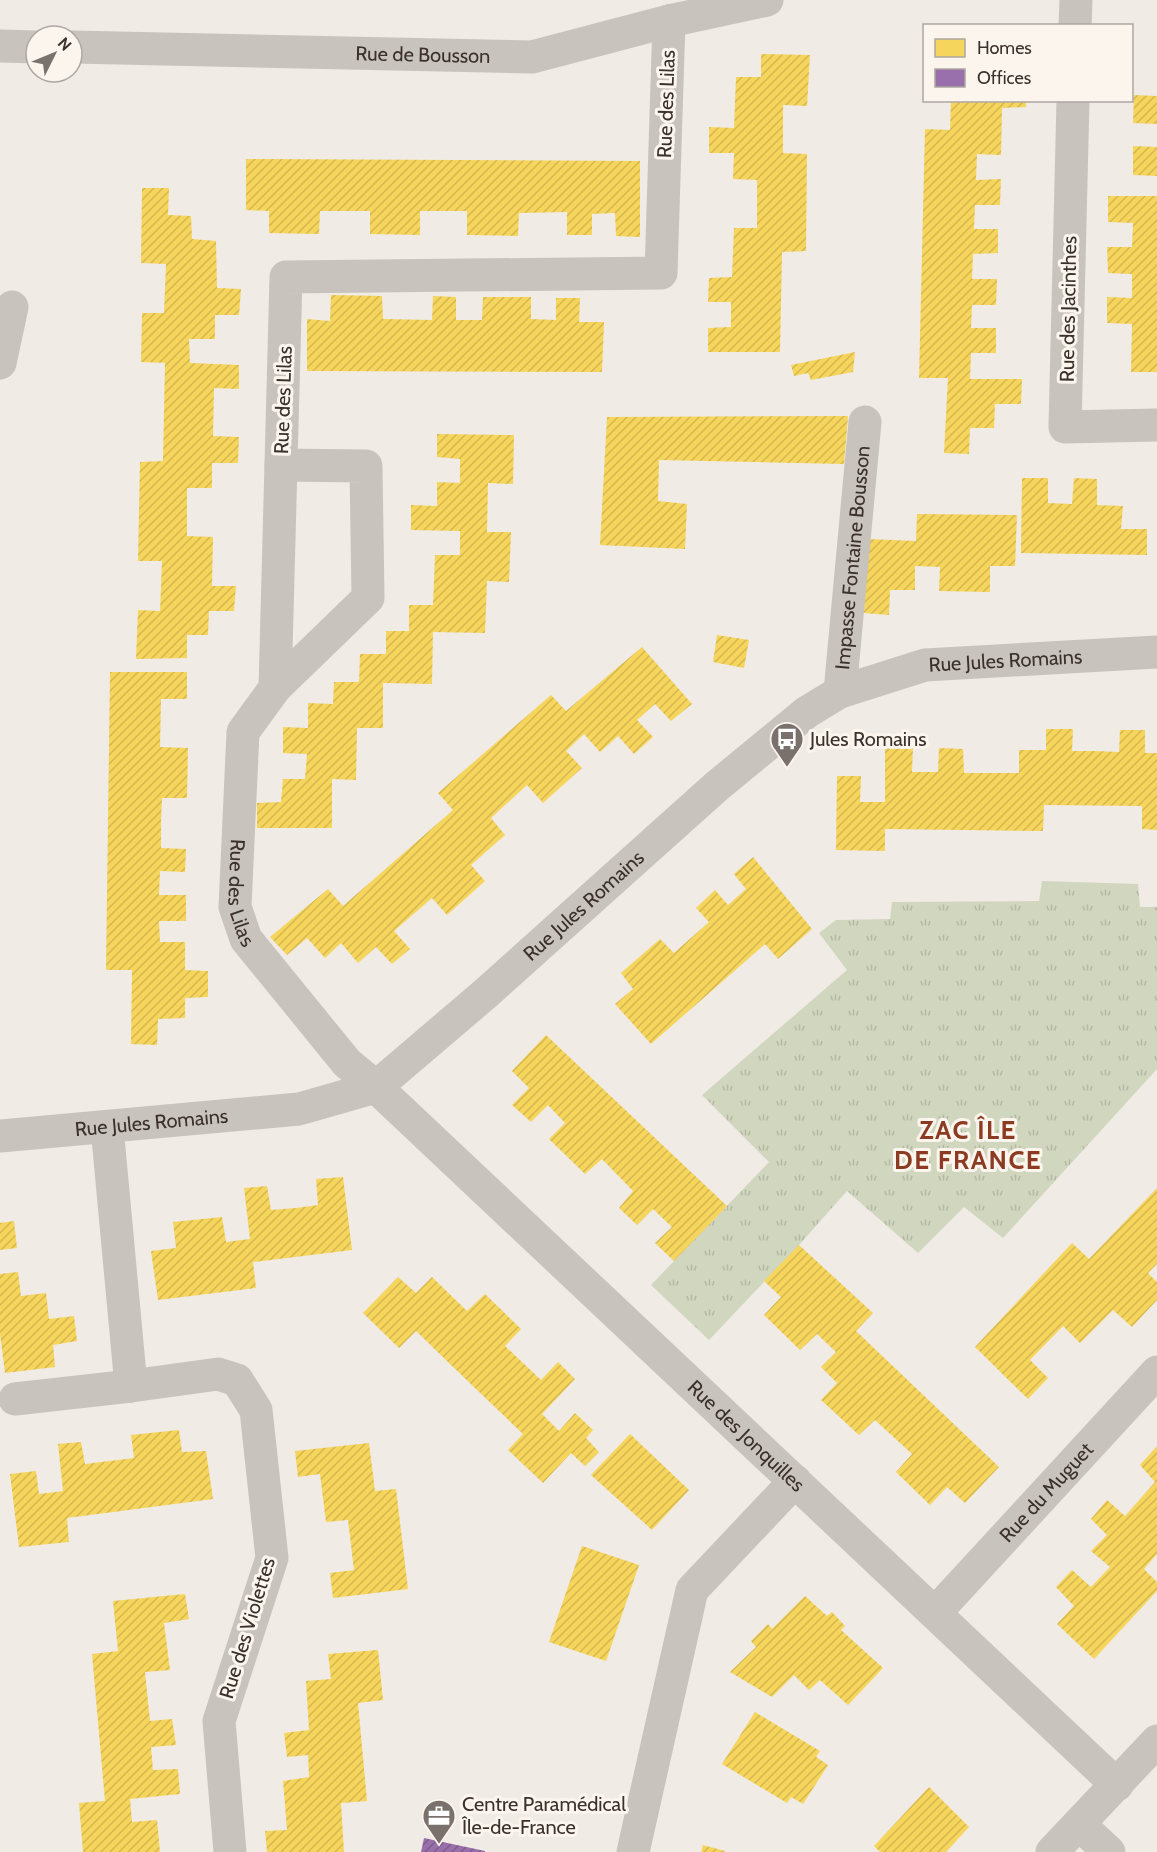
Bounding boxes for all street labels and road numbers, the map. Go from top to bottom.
street label: Rue de Bousson [355,41,491,68]
street label: Rue des Lilas [652,50,680,158]
street label: Rue des Jacinthes [1055,236,1081,382]
street label: Rue des Lilas [269,346,297,454]
street label: Impasse Fontaine Bousson [830,445,875,671]
street label: Rue Jules Romains [928,644,1083,677]
street label: Rue des Lilas [223,839,259,951]
street label: Rue Jules Romains [518,845,649,966]
street label: Rue Jules Romains [74,1103,229,1141]
street label: Rue des Jonquilles [683,1375,810,1497]
street label: Rue du Muguet [994,1437,1098,1547]
street label: Rue des Violettes [214,1555,280,1701]

